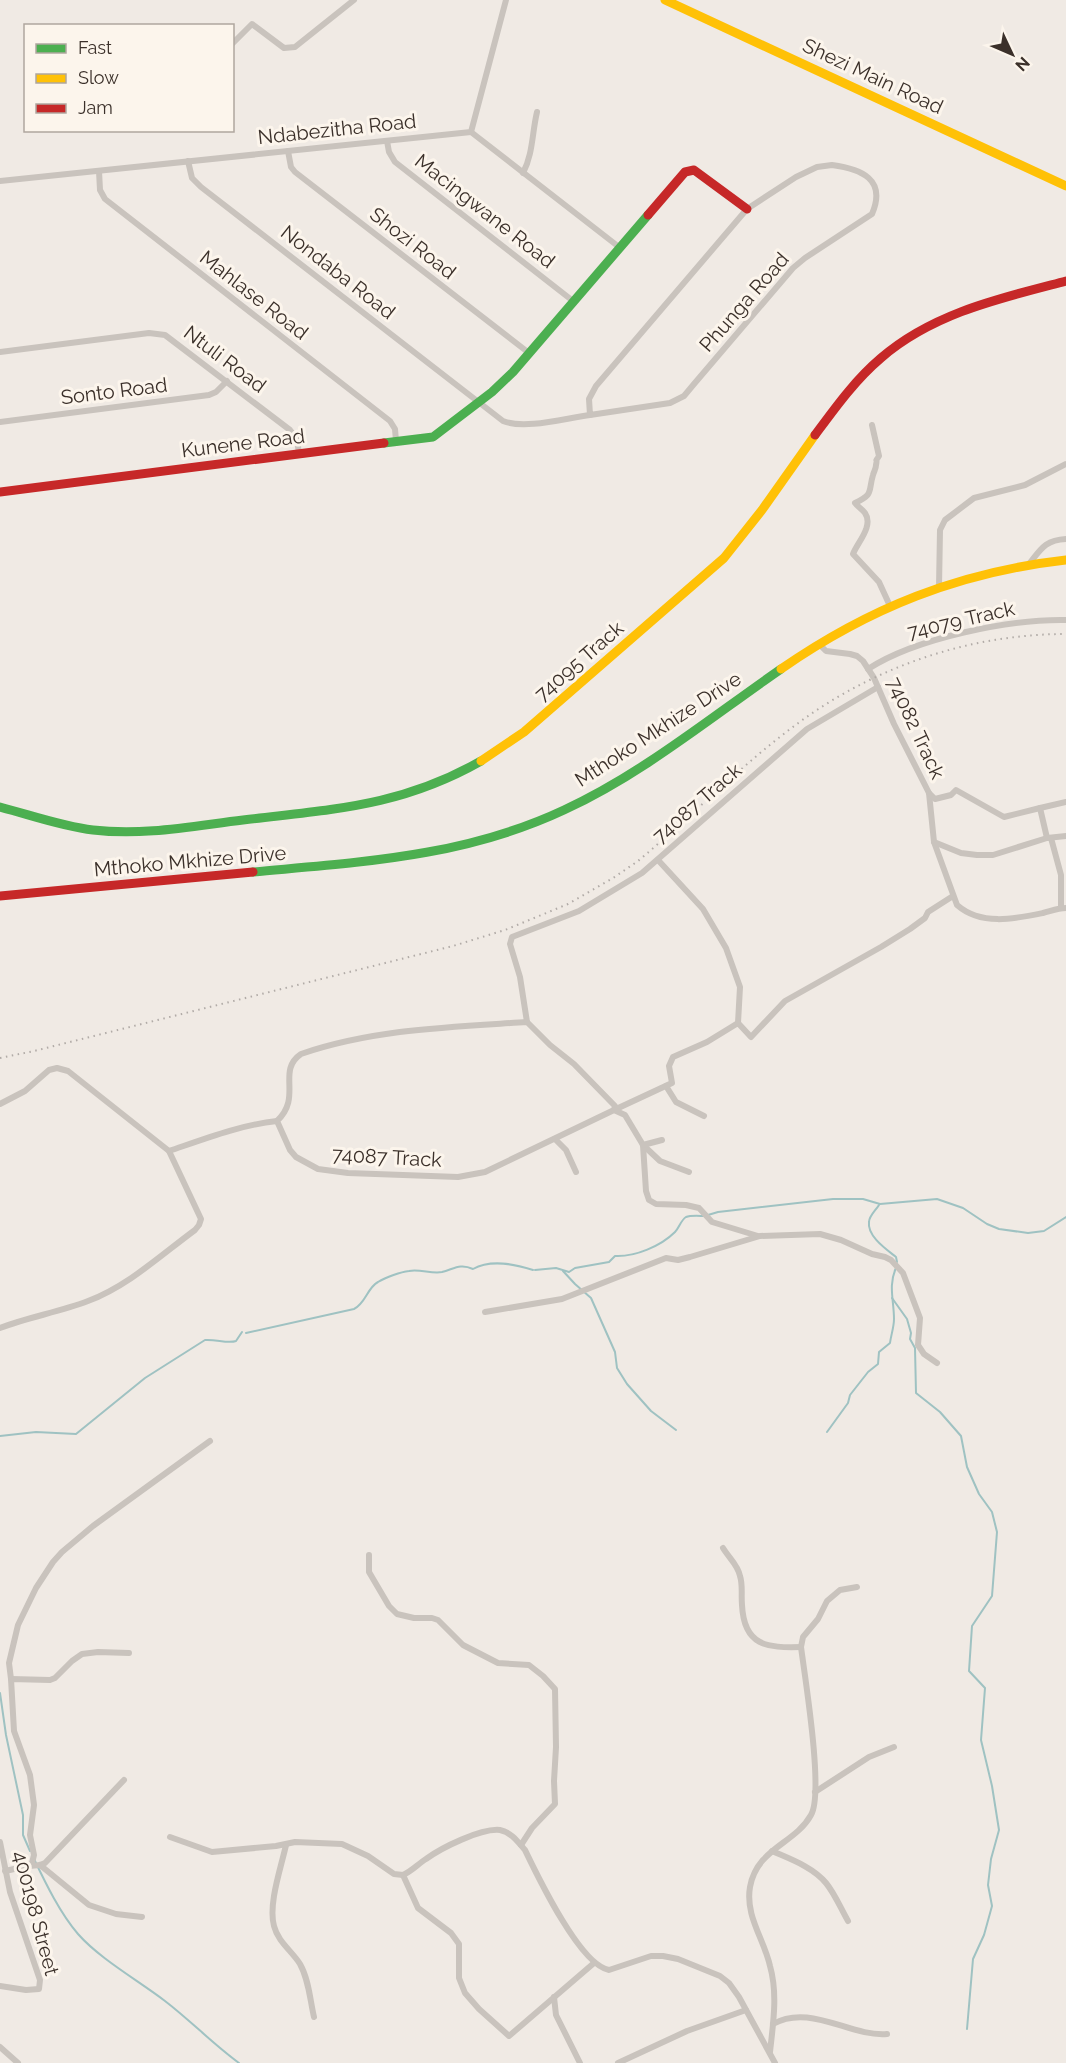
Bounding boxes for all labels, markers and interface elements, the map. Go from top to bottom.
legend [24,24,234,132]
north arrow [982,24,1042,84]
street label: Shezi Main Road [799,33,947,119]
text: Fast [78,37,112,58]
text: N [1011,53,1034,75]
text: Slow [78,67,119,88]
text: Jam [78,97,113,118]
street label: Ndabezitha Road [257,109,417,149]
street label: Macingwane Road [410,149,560,273]
street label: Shozi Road [365,202,461,284]
street label: Nondaba Road [276,220,400,324]
street label: Mahlase Road [195,245,313,345]
street label: Phunga Road [694,247,794,357]
street label: Ntuli Road [179,320,271,398]
street label: Sonto Road [59,373,169,409]
street label: Kunene Road [180,424,306,462]
street label: 74079 Track [905,596,1017,644]
street label: 74095 Track [530,616,629,706]
street label: Mthoko Mkhize Drive [570,666,746,792]
street label: 74082 Track [882,673,950,783]
street label: 74087 Track [648,758,747,848]
street label: Mthoko Mkhize Drive [93,841,287,881]
street label: 74087 Track [332,1142,443,1172]
street label: 400198 Street [8,1848,64,1978]

